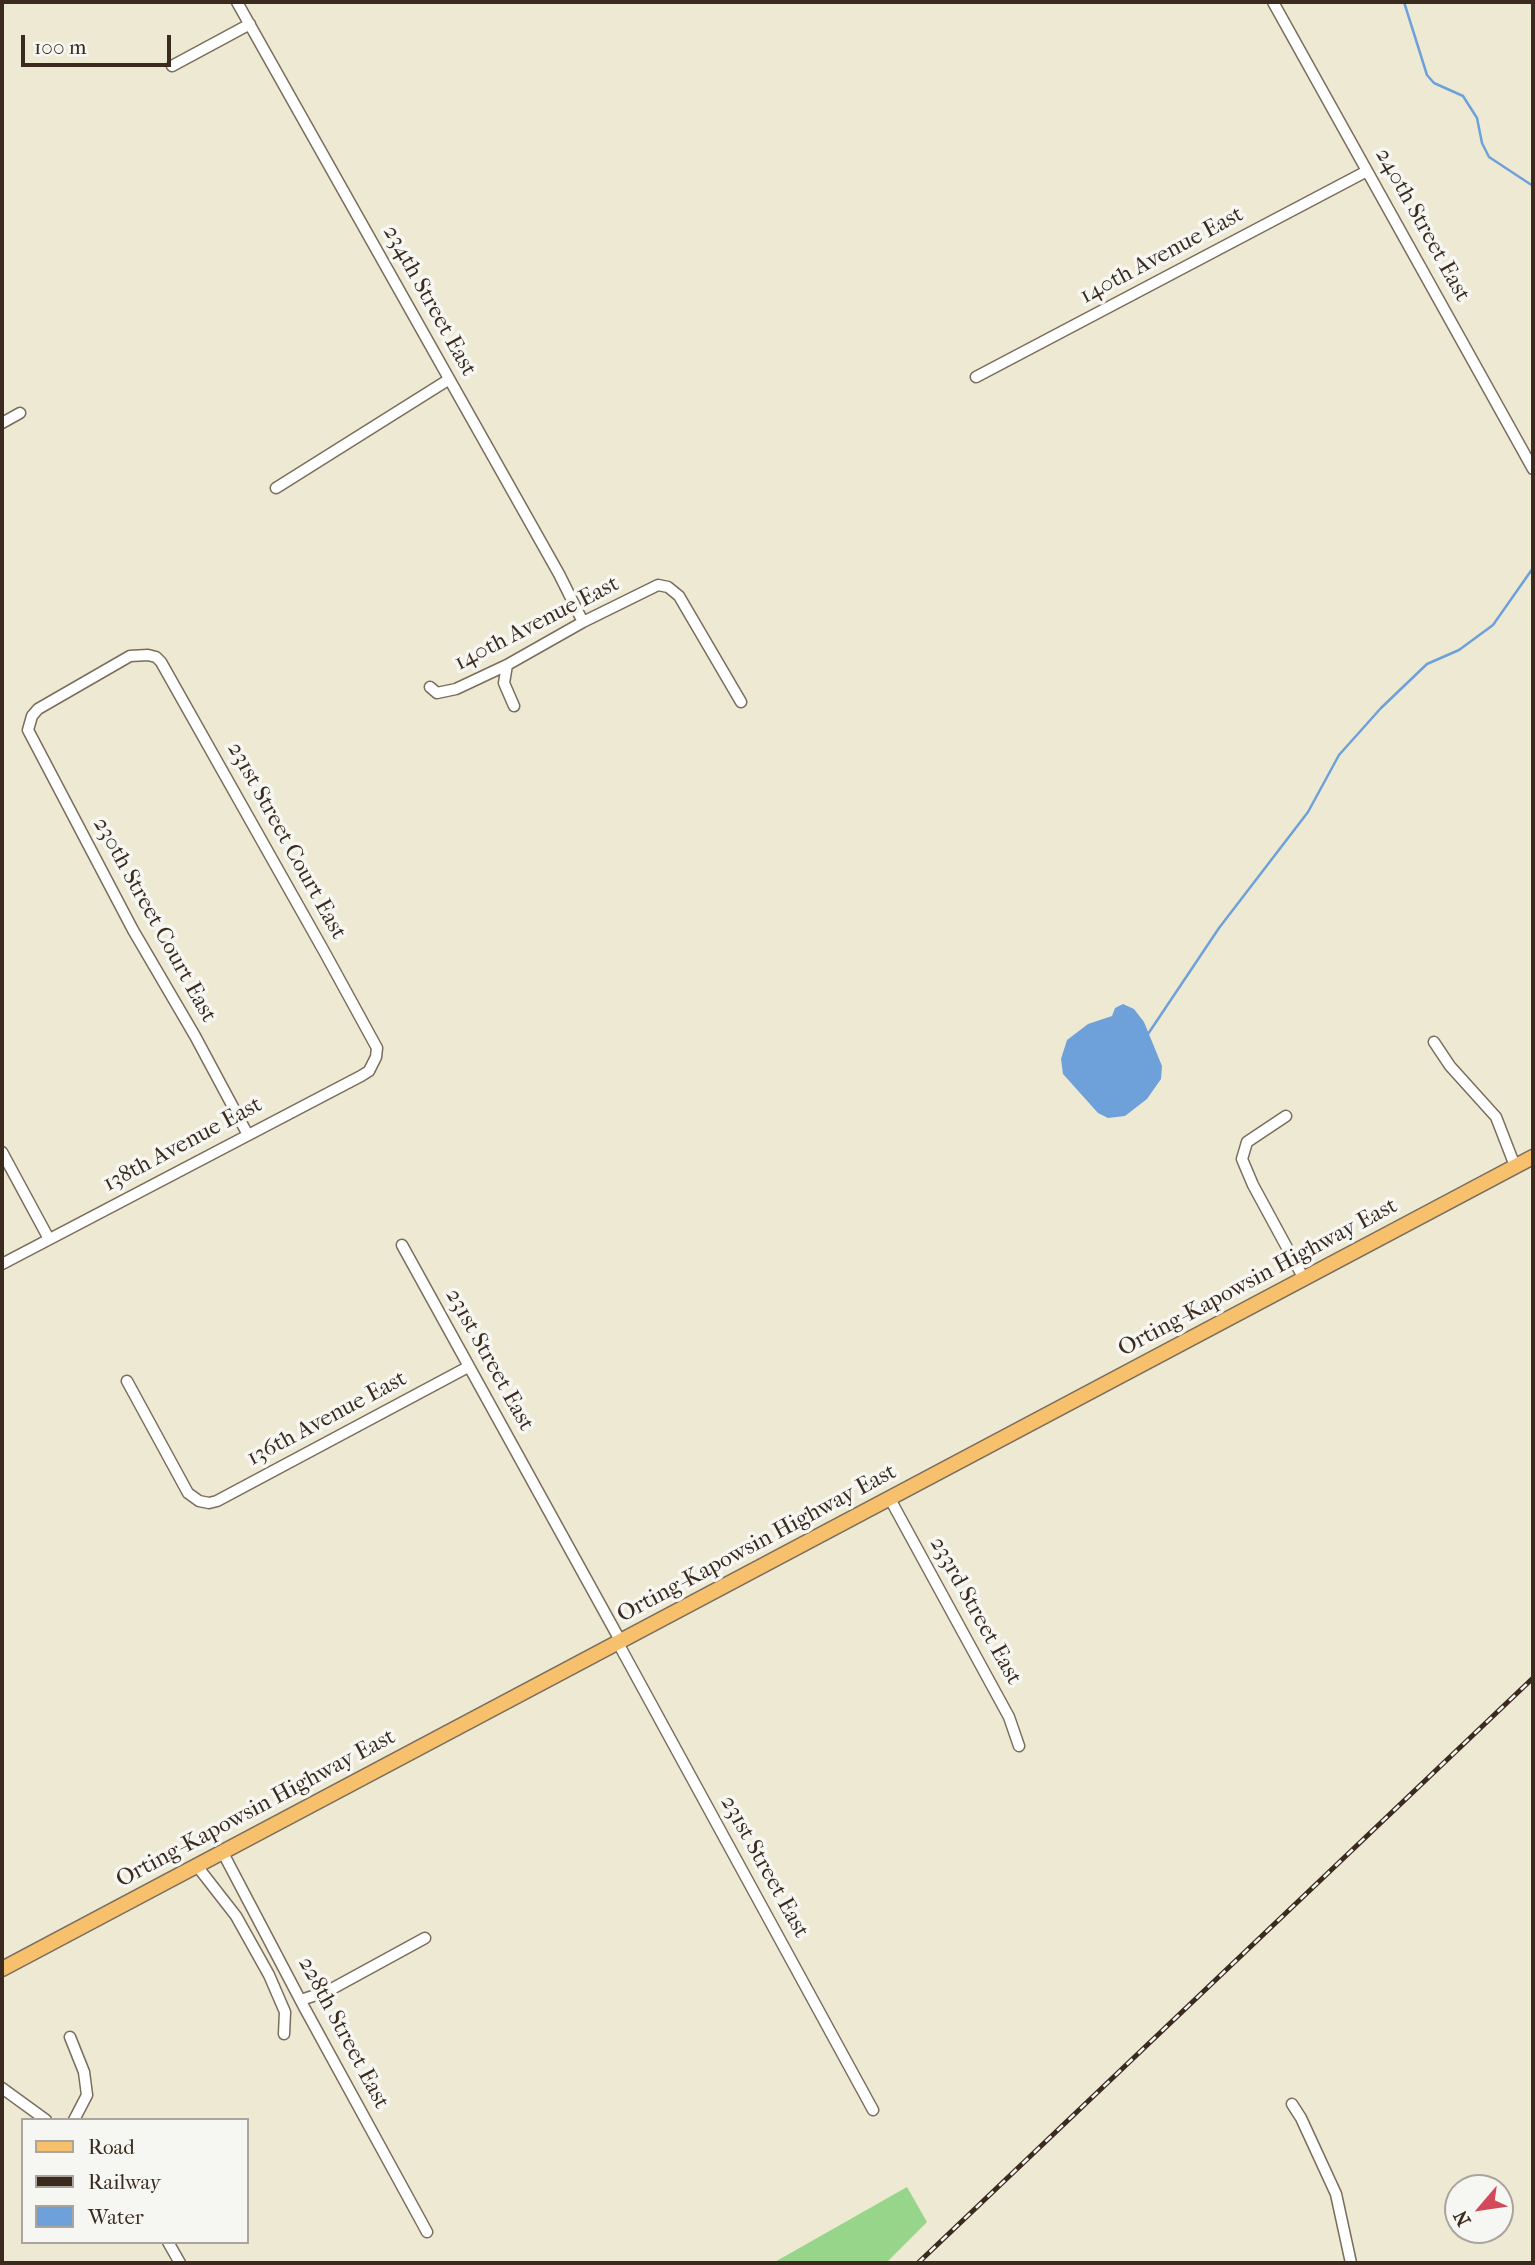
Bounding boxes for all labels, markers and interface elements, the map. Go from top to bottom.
scale bar [24,21,175,65]
text: 100 m [34,35,87,59]
street label: 240th Street East [1368,143,1476,307]
street label: 140th Avenue East [1076,201,1248,311]
street label: 234th Street East [376,221,482,381]
street label: 140th Avenue East [450,571,624,677]
street label: 231st Street Court East [220,738,352,944]
street label: 230th Street Court East [86,813,222,1027]
street label: 138th Avenue East [99,1092,267,1198]
street label: Orting-Kapowsin Highway East [1114,1193,1402,1363]
street label: 231st Street East [439,1284,539,1436]
street label: 136th Avenue East [243,1365,411,1473]
street label: Orting-Kapowsin Highway East [613,1459,901,1629]
street label: 233rd Street East [923,1532,1027,1690]
street label: Orting-Kapowsin Highway East [112,1724,400,1894]
street label: 231st Street East [714,1791,814,1943]
street label: 228th Street East [291,1952,395,2114]
legend [21,2118,248,2244]
text: Road [88,2135,135,2159]
text: Railway [88,2170,161,2194]
north arrow [1444,2174,1514,2244]
text: Water [88,2205,144,2229]
text: N [1449,2207,1476,2230]

